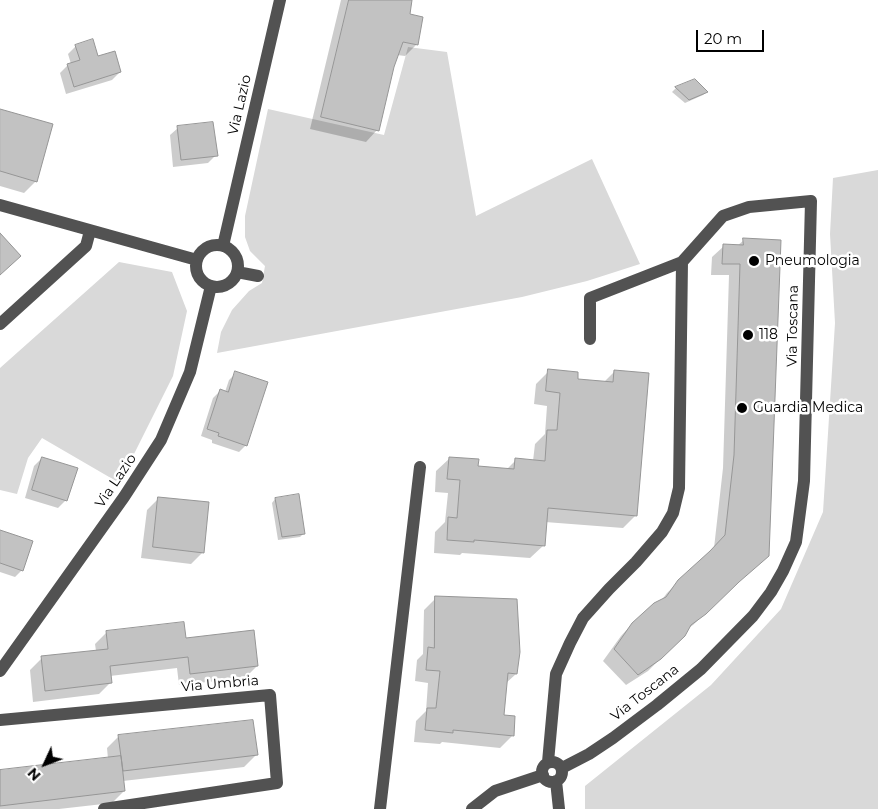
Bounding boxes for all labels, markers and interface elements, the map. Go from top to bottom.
scale bar [698,20,766,52]
text: 20 m [704,29,742,48]
street label: Via Lazio [225,73,255,137]
place label: Pneumologia [765,253,860,269]
marker: Pneumologia [747,254,761,268]
street label: Via Toscana [784,285,802,367]
place label: 118 [759,327,778,343]
marker: 118 [741,328,755,342]
place label: Guardia Medica [753,400,863,416]
marker: Guardia Medica [735,401,749,415]
street label: Via Lazio [92,451,140,511]
street label: Via Toscana [608,661,682,725]
street label: Via Umbria [180,672,260,696]
north arrow [20,739,70,789]
text: N [24,764,44,785]

